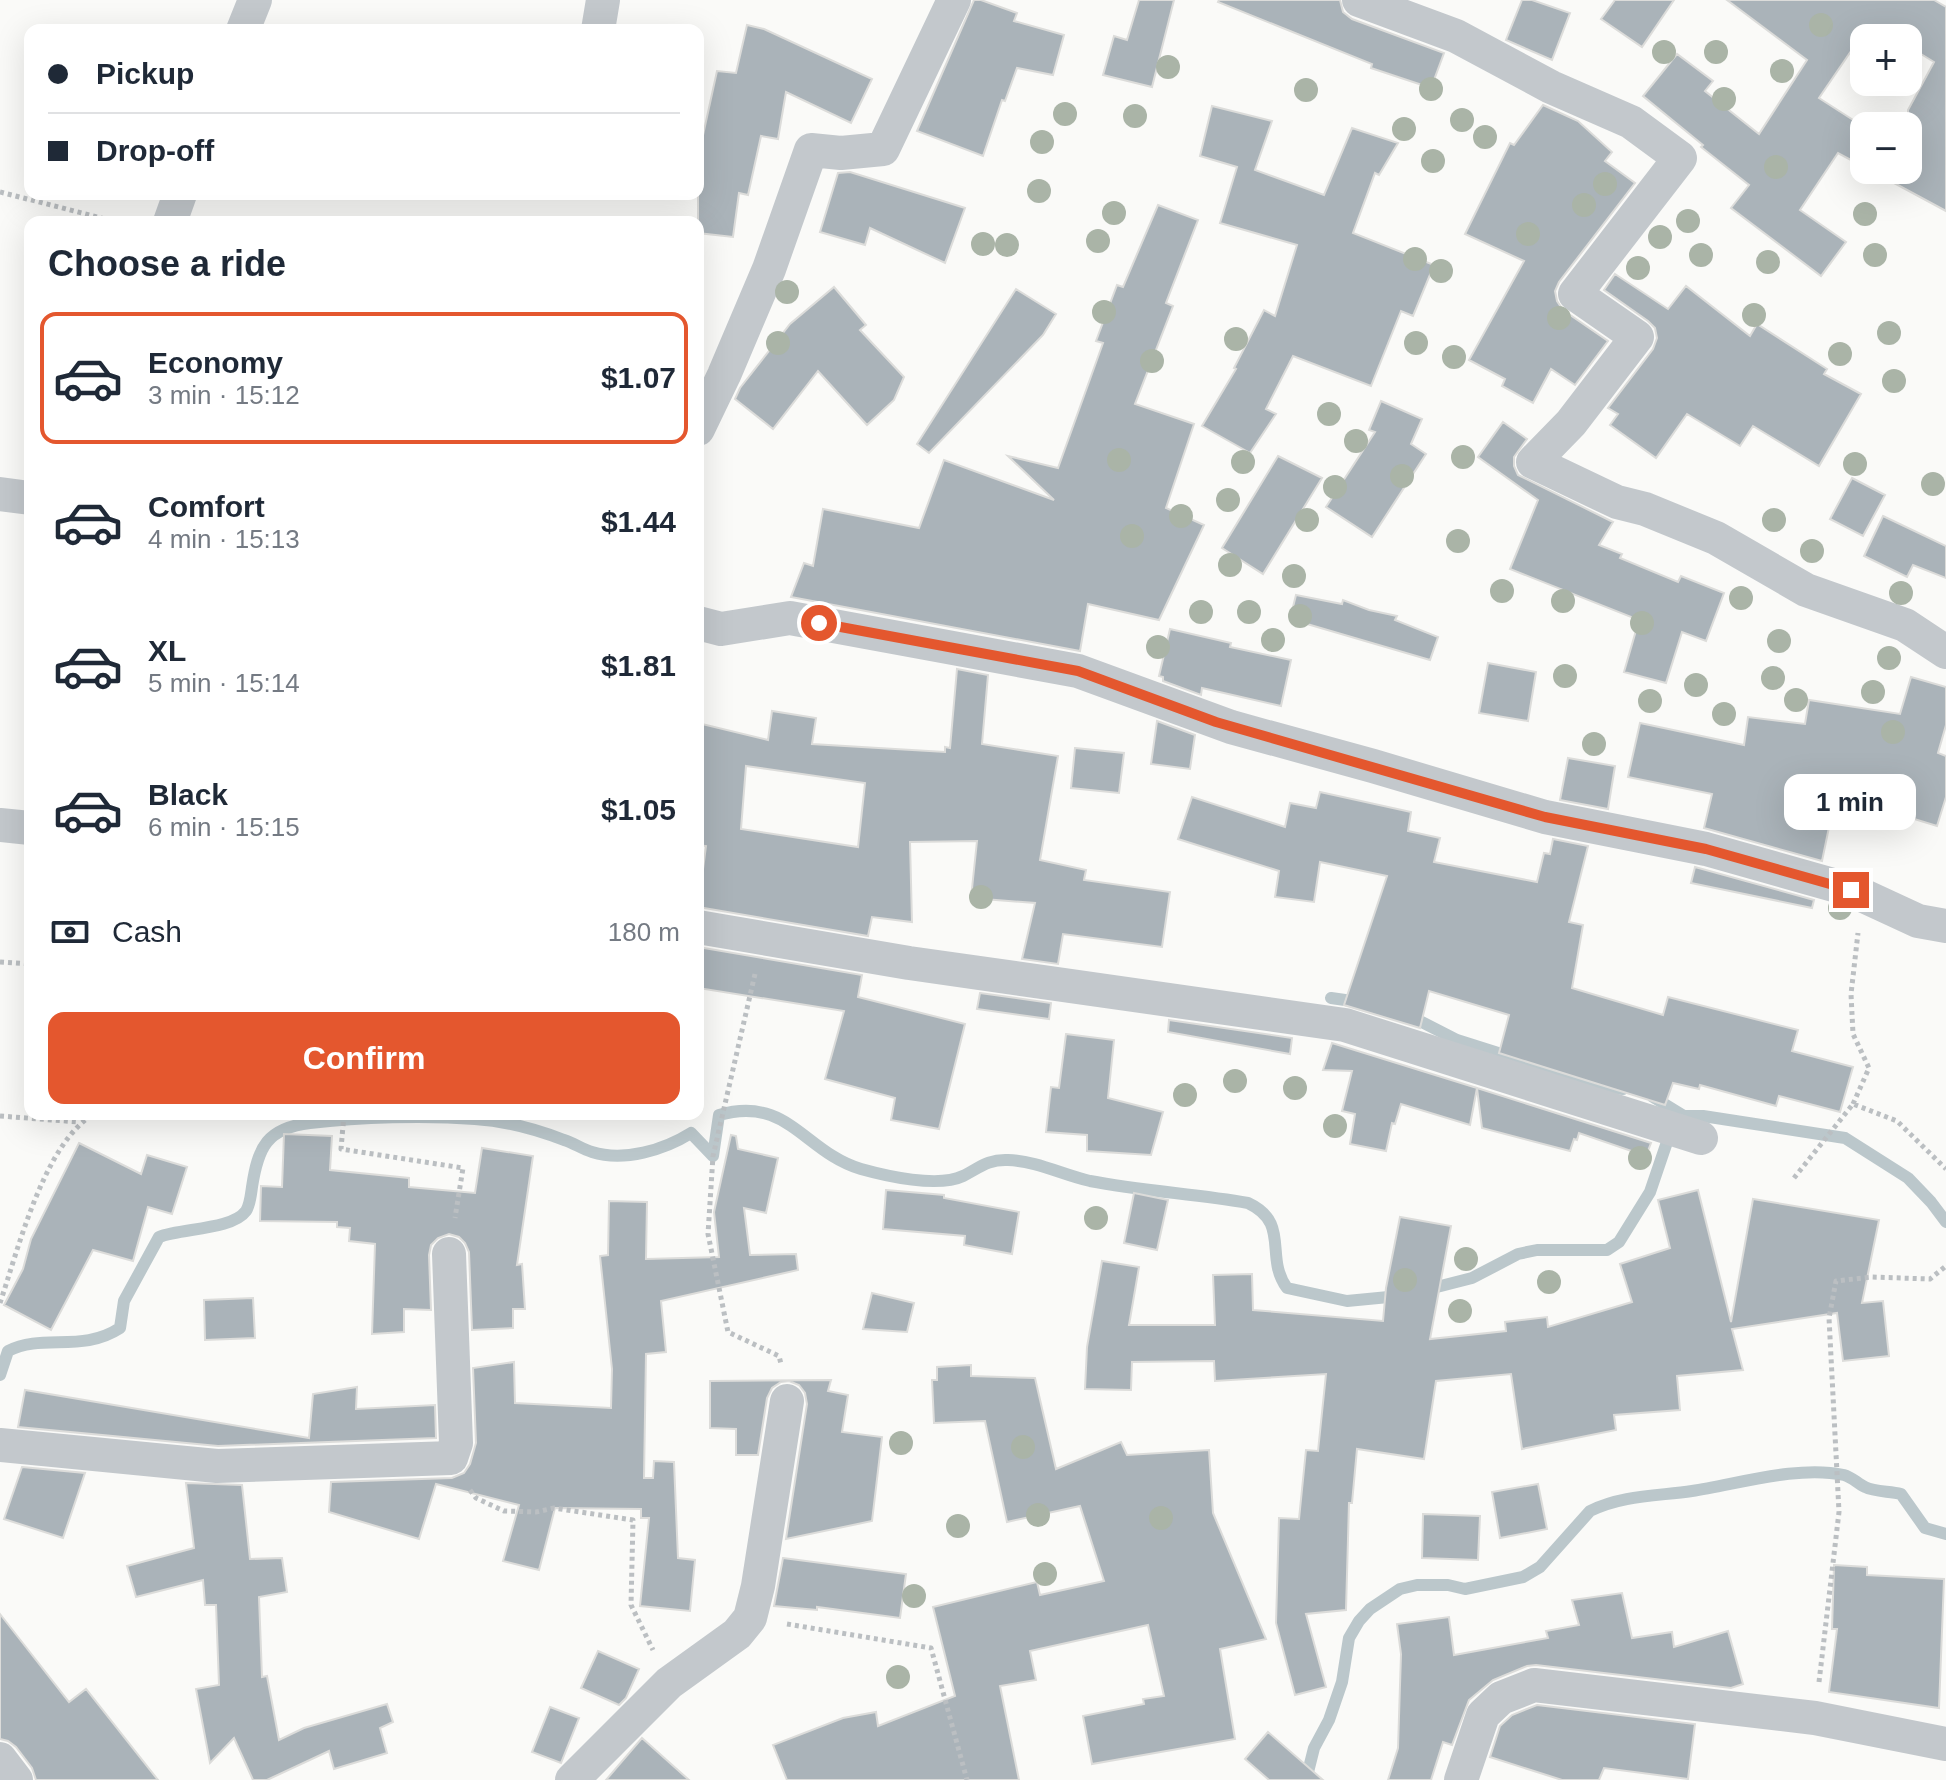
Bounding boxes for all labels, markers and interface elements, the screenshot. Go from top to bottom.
map controls [1850,24,1922,184]
button: + [1850,24,1922,96]
text: Pickup [96,57,194,90]
button: − [1850,112,1922,184]
text: Drop-off [96,134,214,167]
text: Choose a ride [48,243,286,284]
icon: car [52,342,124,414]
text: Economy [148,346,283,379]
text: $1.07 [601,361,676,394]
text: 3 min · 15:12 [148,380,300,410]
icon: car [52,486,124,558]
text: Comfort [148,490,265,523]
text: $1.44 [601,505,676,538]
text: 4 min · 15:13 [148,524,300,554]
route start [801,605,837,641]
icon: car [52,630,124,702]
text: XL [148,634,186,667]
text: $1.81 [601,649,676,682]
text: 5 min · 15:14 [148,668,300,698]
icon: car [52,774,124,846]
callout: 1 min [1785,774,1917,830]
text: Black [148,778,228,811]
text: 1 min [1816,787,1884,817]
text: $1.05 [601,793,676,826]
text: 6 min · 15:15 [148,812,300,842]
route end [1833,872,1869,908]
icon: cash [48,910,92,954]
text: Cash [112,915,182,948]
text: 180 m [608,917,680,947]
button: Confirm [48,1012,680,1104]

